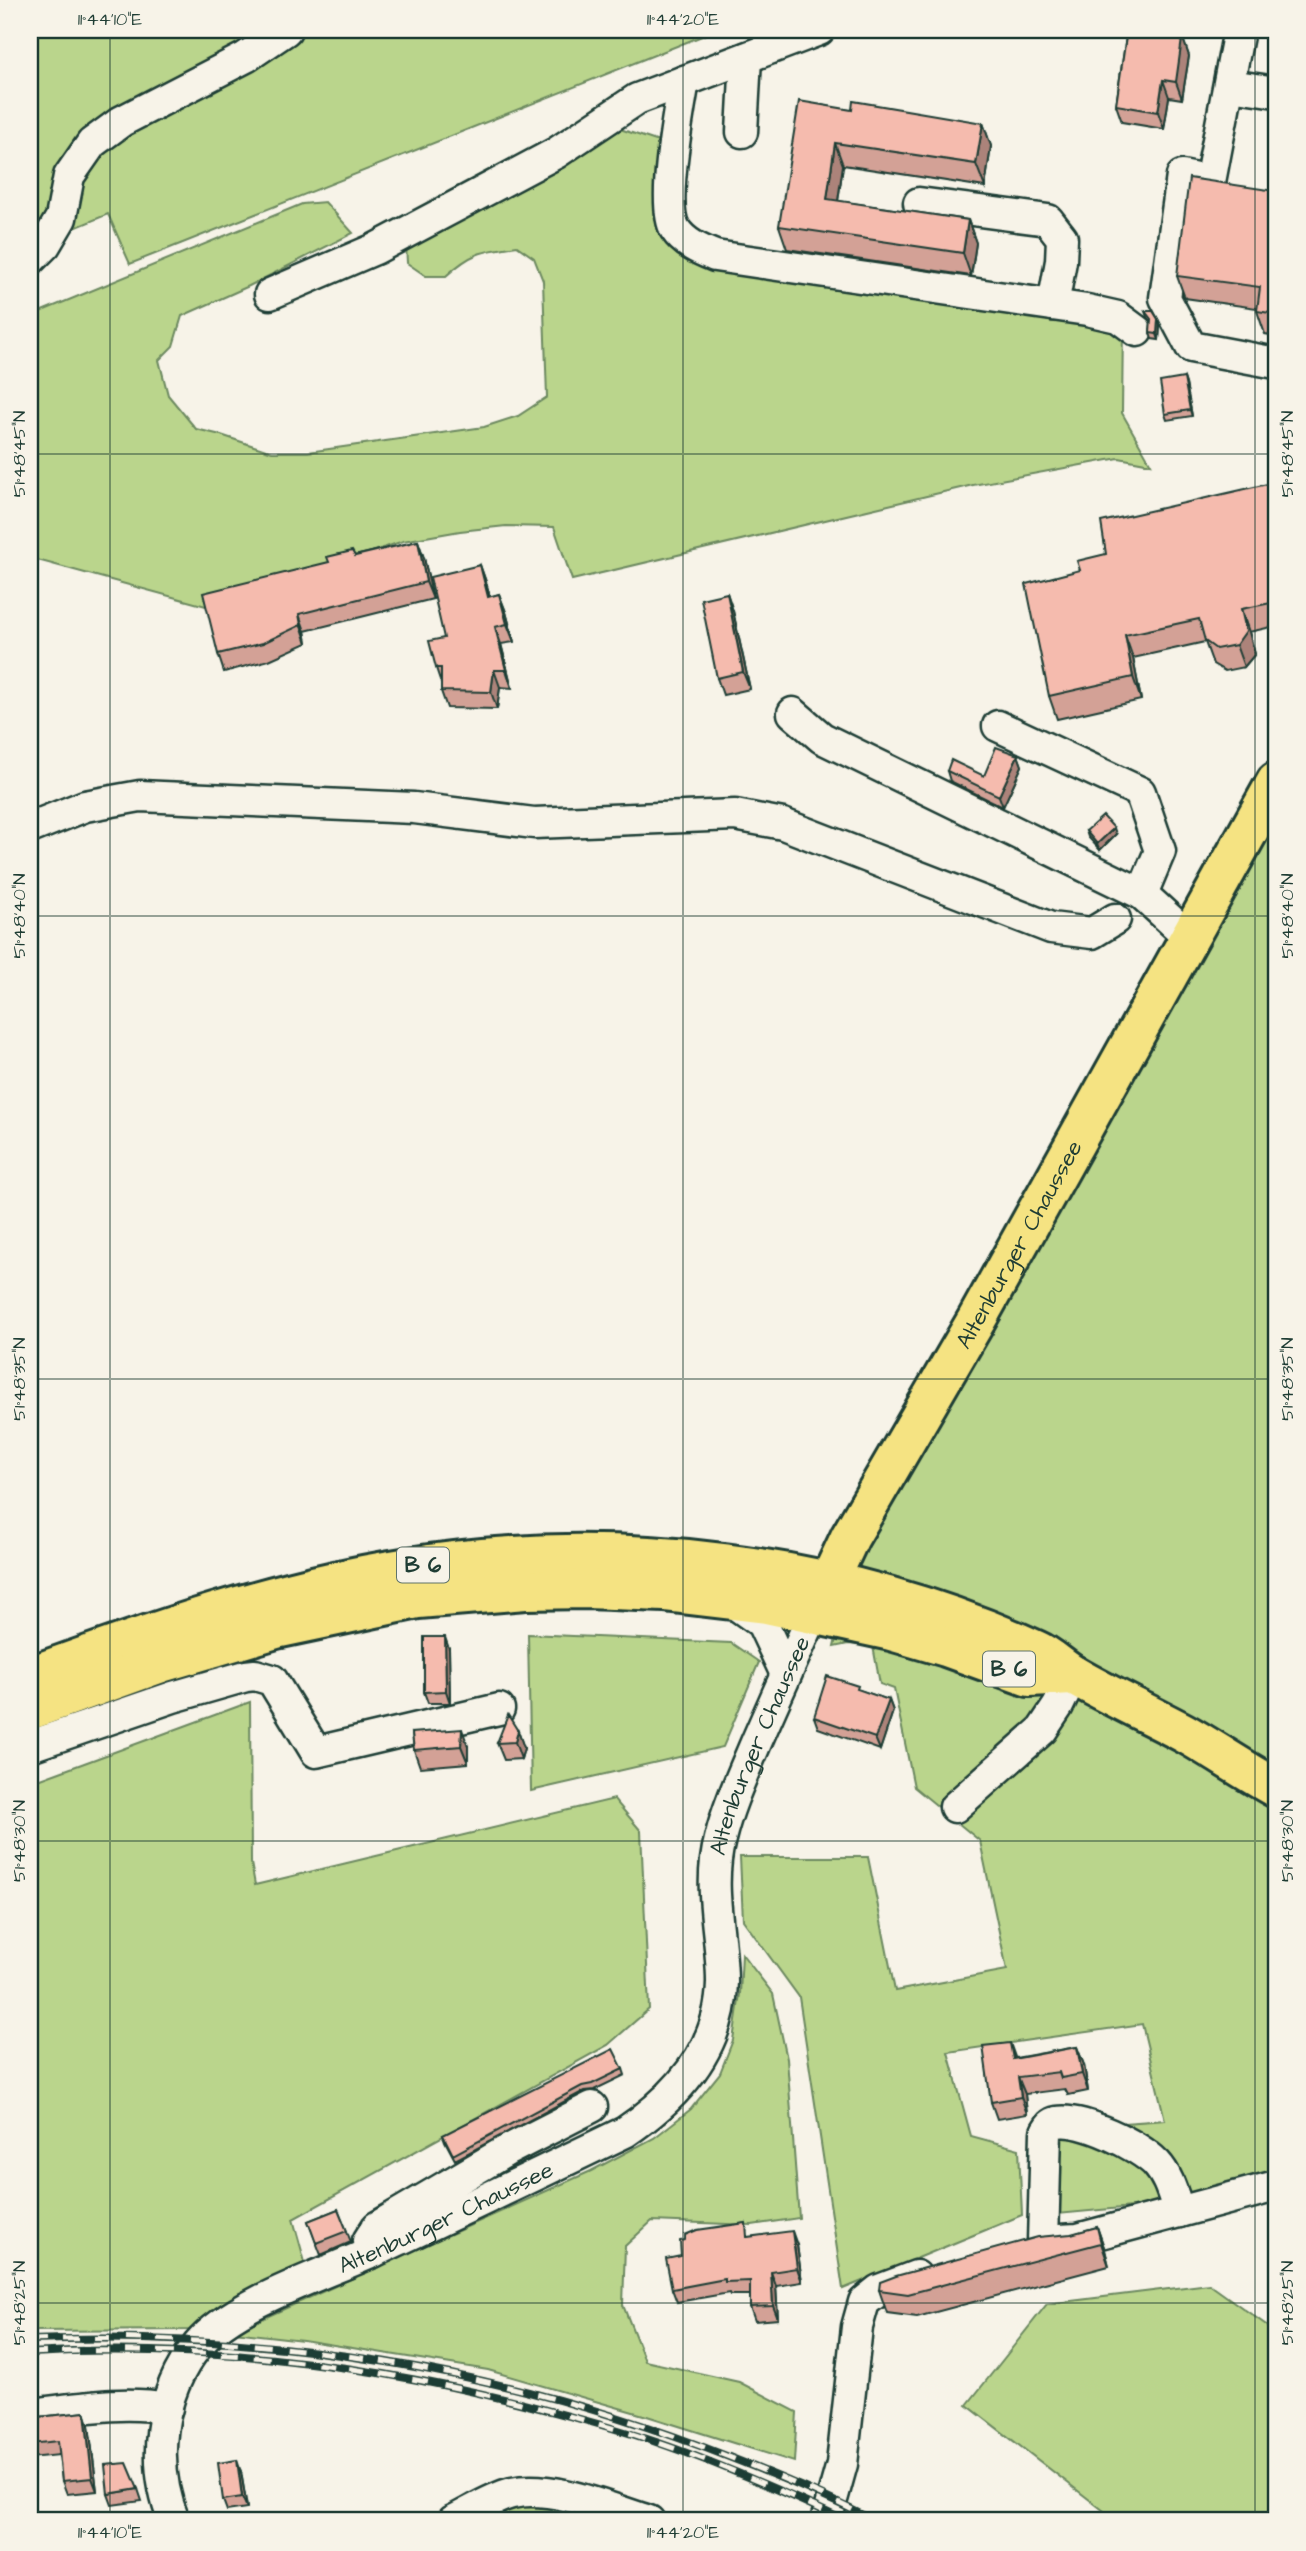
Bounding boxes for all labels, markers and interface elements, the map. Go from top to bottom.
text: 11°44'10"E [78,7,143,32]
text: 11°44'20"E [647,7,720,32]
text: 51°48'45"N [7,411,32,497]
text: 51°48'45"N [1275,411,1300,497]
text: 51°48'40"N [7,874,32,959]
text: 51°48'40"N [1275,874,1300,959]
street label: Altenburger Chaussee [948,1135,1090,1355]
text: 51°48'35"N [7,1337,32,1421]
text: 51°48'35"N [1275,1337,1300,1421]
road number: B 6 [397,1548,449,1582]
street label: Altenburger Chaussee [702,1631,818,1858]
road number: B 6 [983,1652,1035,1686]
text: 51°48'30"N [7,1800,32,1882]
text: 51°48'30"N [1275,1800,1300,1882]
street label: Altenburger Chaussee [333,2154,559,2282]
text: 51°48'25"N [7,2261,32,2345]
text: 51°48'25"N [1275,2261,1300,2345]
text: 11°44'10"E [78,2520,143,2545]
text: 11°44'20"E [647,2520,720,2545]

